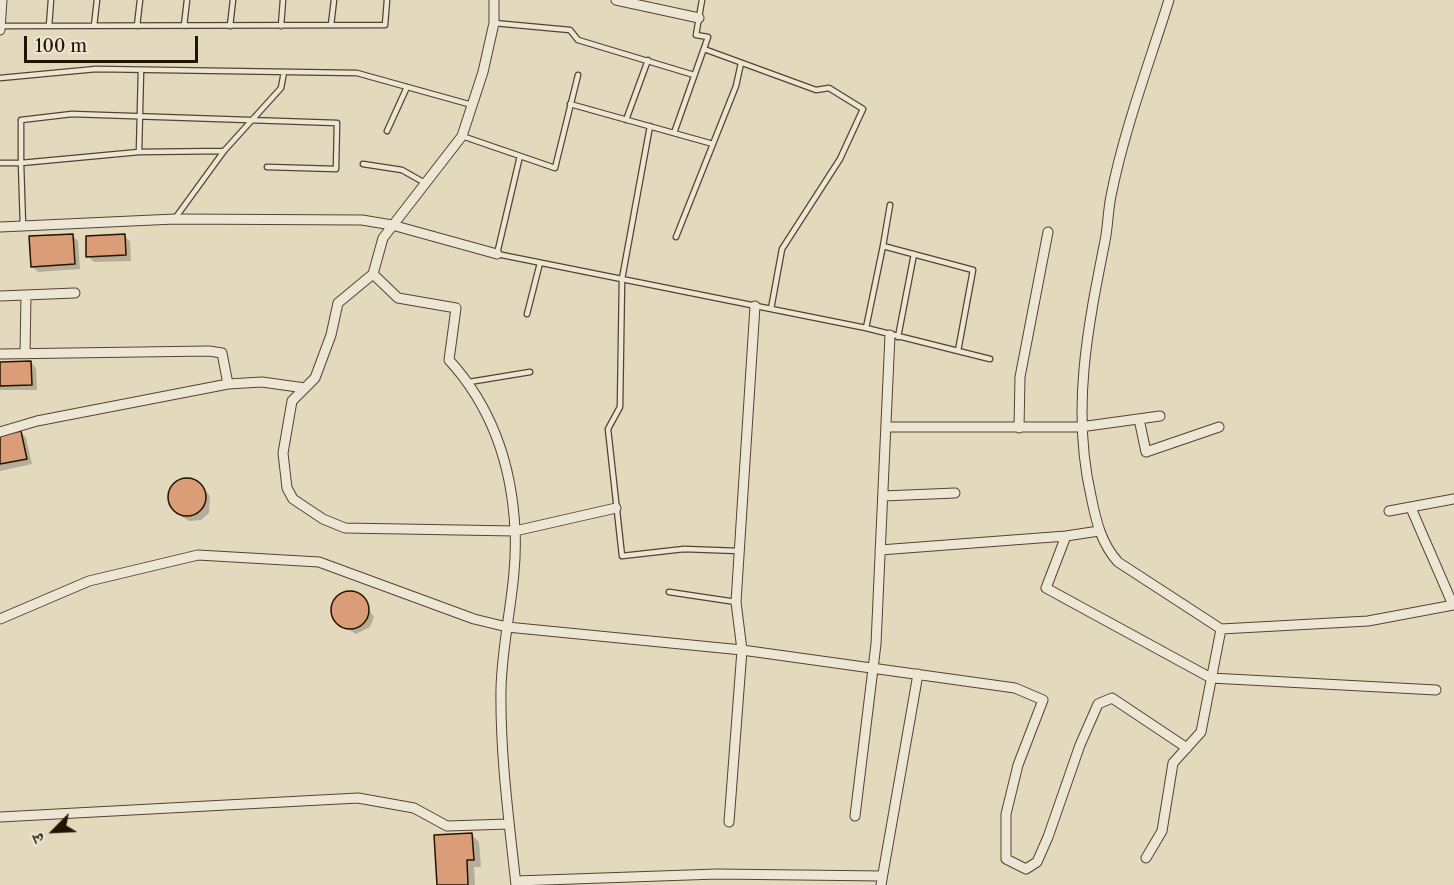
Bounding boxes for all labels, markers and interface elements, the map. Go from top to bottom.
scale bar [27,24,201,62]
text: 100 m [35,35,87,57]
north arrow [24,801,84,861]
text: उ [27,831,48,846]

